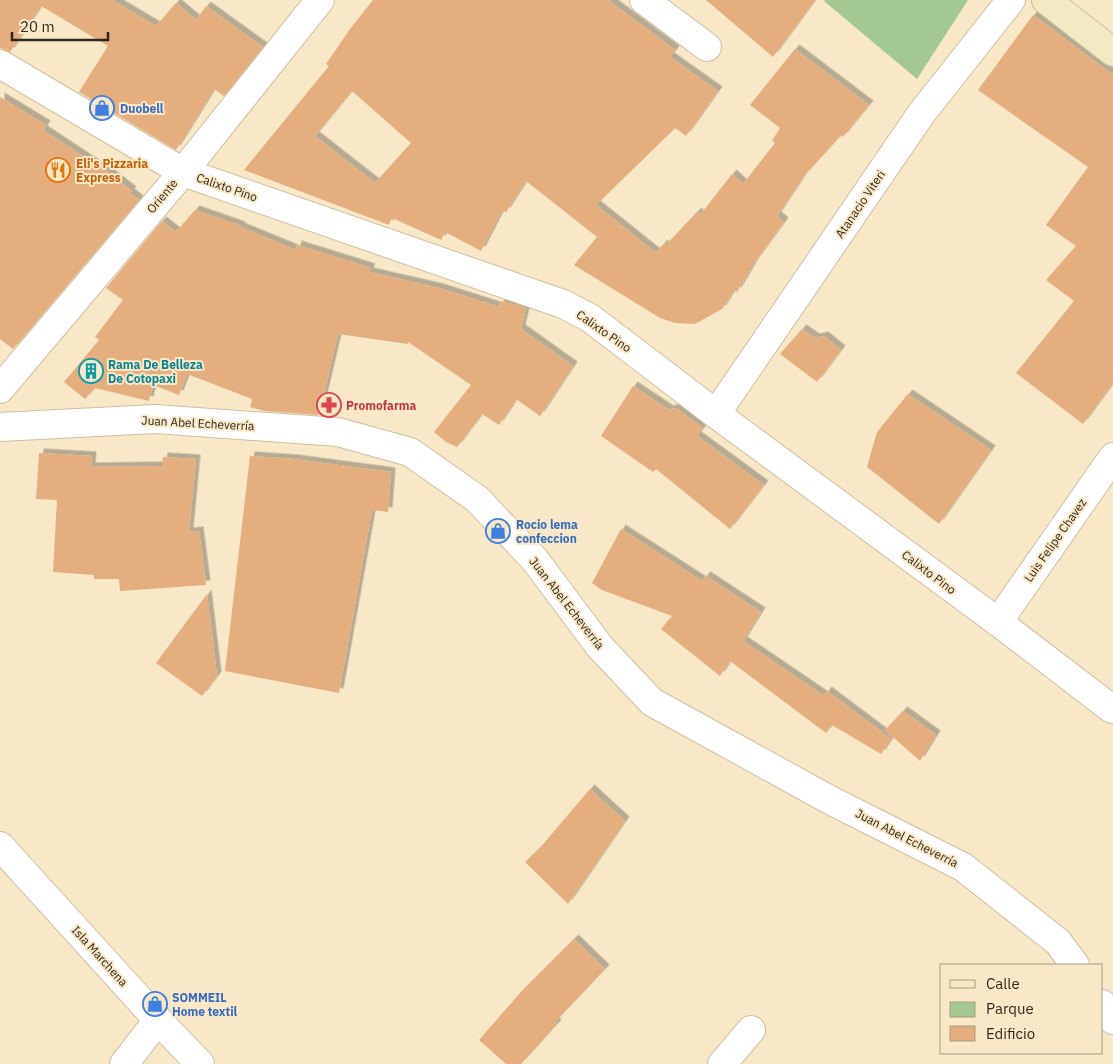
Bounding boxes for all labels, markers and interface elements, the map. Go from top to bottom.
scale bar [12,10,109,42]
text: 20 m [20,17,55,36]
shop icon: Duobell [89,95,115,121]
place label: Duobell [120,101,164,116]
place label: Eli's Pizzaria Express [76,156,148,185]
restaurant icon: Eli's Pizzaria Express [45,157,71,183]
street label: Atanacio Viteri [832,167,888,241]
street label: Calixto Pino [194,170,260,205]
street label: Oriente [143,176,181,216]
street label: Calixto Pino [574,307,635,356]
place label: Rama De Belleza De Cotopaxi [108,357,203,386]
building icon: Rama De Belleza De Cotopaxi [78,358,104,384]
pharmacy icon: Promofarma [316,392,342,418]
place label: Promofarma [346,398,416,413]
street label: Juan Abel Echeverría [141,413,255,433]
street label: Luis Felipe Chavez [1021,495,1090,585]
place label: Rocio lema confeccion [516,517,578,546]
shop icon: Rocio lema confeccion [485,518,511,544]
street label: Calixto Pino [899,547,959,597]
street label: Juan Abel Echeverría [526,554,608,653]
street label: Juan Abel Echeverría [853,806,961,871]
street label: Isla Marchena [69,923,131,990]
legend [940,964,1103,1054]
text: Calle [986,974,1020,993]
place label: SOMMEIL Home textil [172,990,238,1019]
shop icon: SOMMEIL Home textil [142,991,168,1017]
text: Parque [986,999,1034,1018]
text: Edificio [986,1024,1035,1043]

